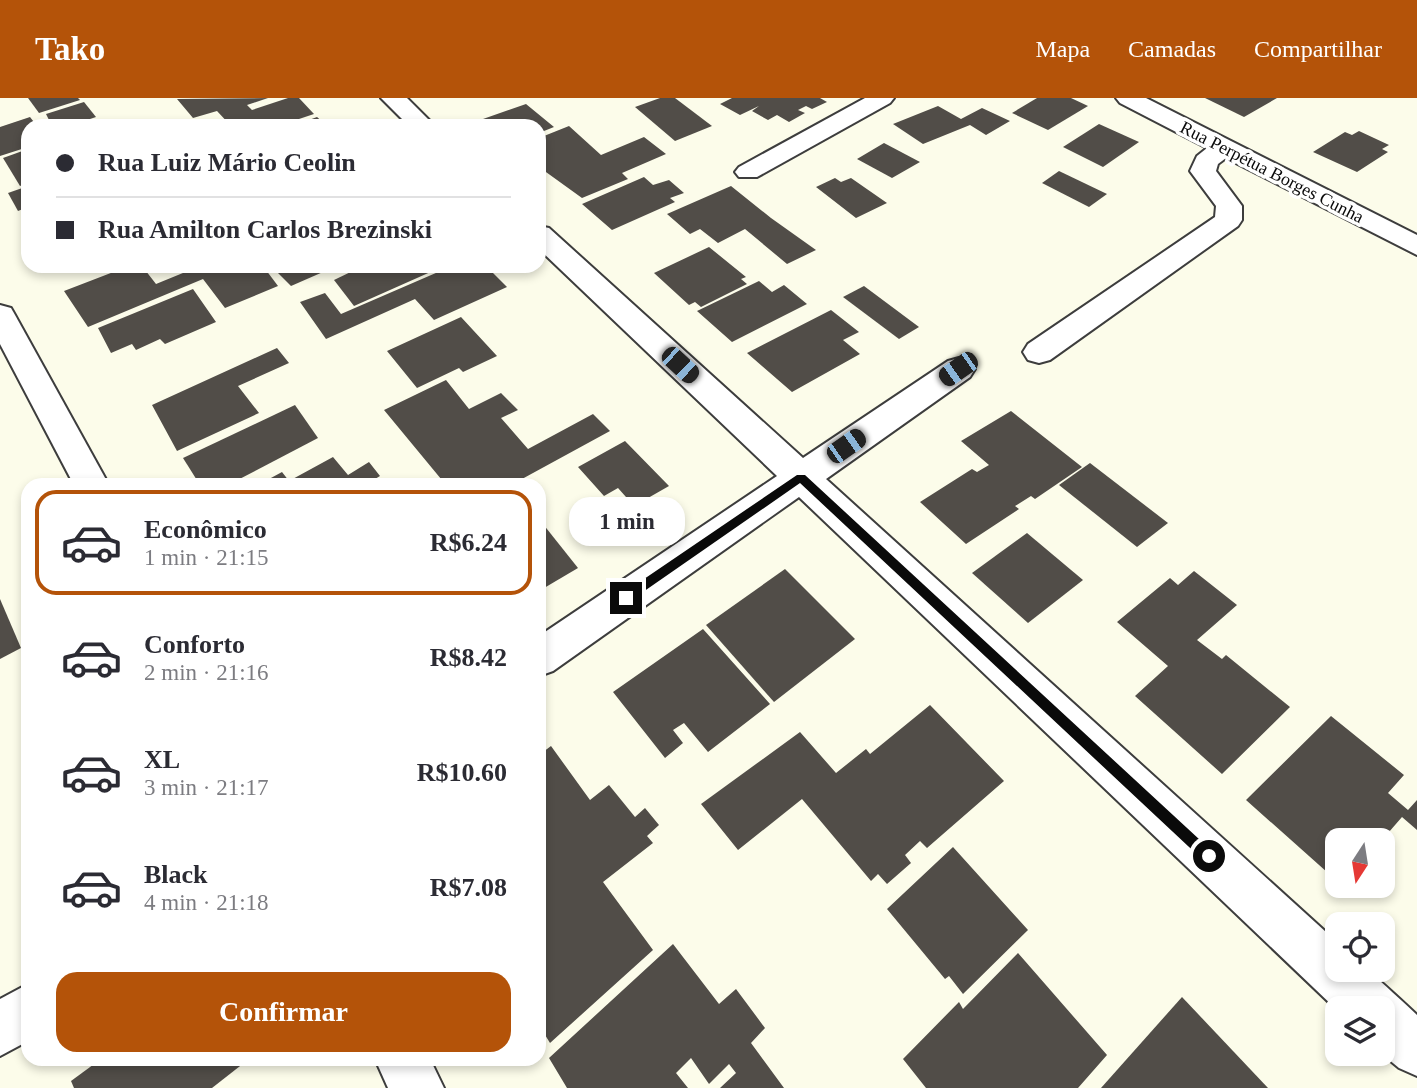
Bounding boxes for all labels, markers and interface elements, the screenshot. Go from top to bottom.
text: Tako [35,31,105,67]
text: Mapa [1035,36,1090,62]
text: Camadas [1128,36,1216,62]
text: Compartilhar [1254,36,1382,62]
street label: Rua Perpétua Borges Cunha [1177,117,1367,227]
text: Rua Luiz Mário Ceolin [98,148,356,177]
text: Rua Amilton Carlos Brezinski [98,215,432,244]
car [658,343,703,387]
car [935,348,982,390]
car [823,425,870,467]
callout: 1 min [568,496,684,546]
text: 1 min [599,509,655,534]
icon: car [60,511,123,574]
text: Econômico [144,515,267,544]
text: R$6.24 [430,528,507,557]
text: 1 min · 21:15 [144,545,269,570]
route end [610,582,642,614]
icon: car [60,626,123,689]
text: Conforto [144,630,245,659]
text: R$8.42 [430,643,507,672]
text: 2 min · 21:16 [144,660,269,685]
icon: car [60,741,123,804]
text: XL [144,745,180,774]
text: R$10.60 [417,758,507,787]
text: 3 min · 21:17 [144,775,269,800]
north arrow [1325,828,1395,898]
map controls [1325,828,1395,1066]
route start [1193,840,1225,872]
icon: car [60,856,123,919]
text: Black [144,860,208,889]
text: R$7.08 [430,873,507,902]
text: 4 min · 21:18 [144,890,269,915]
button: locate [1325,912,1395,982]
button: Confirmar [56,972,511,1052]
button: layers [1325,996,1395,1066]

